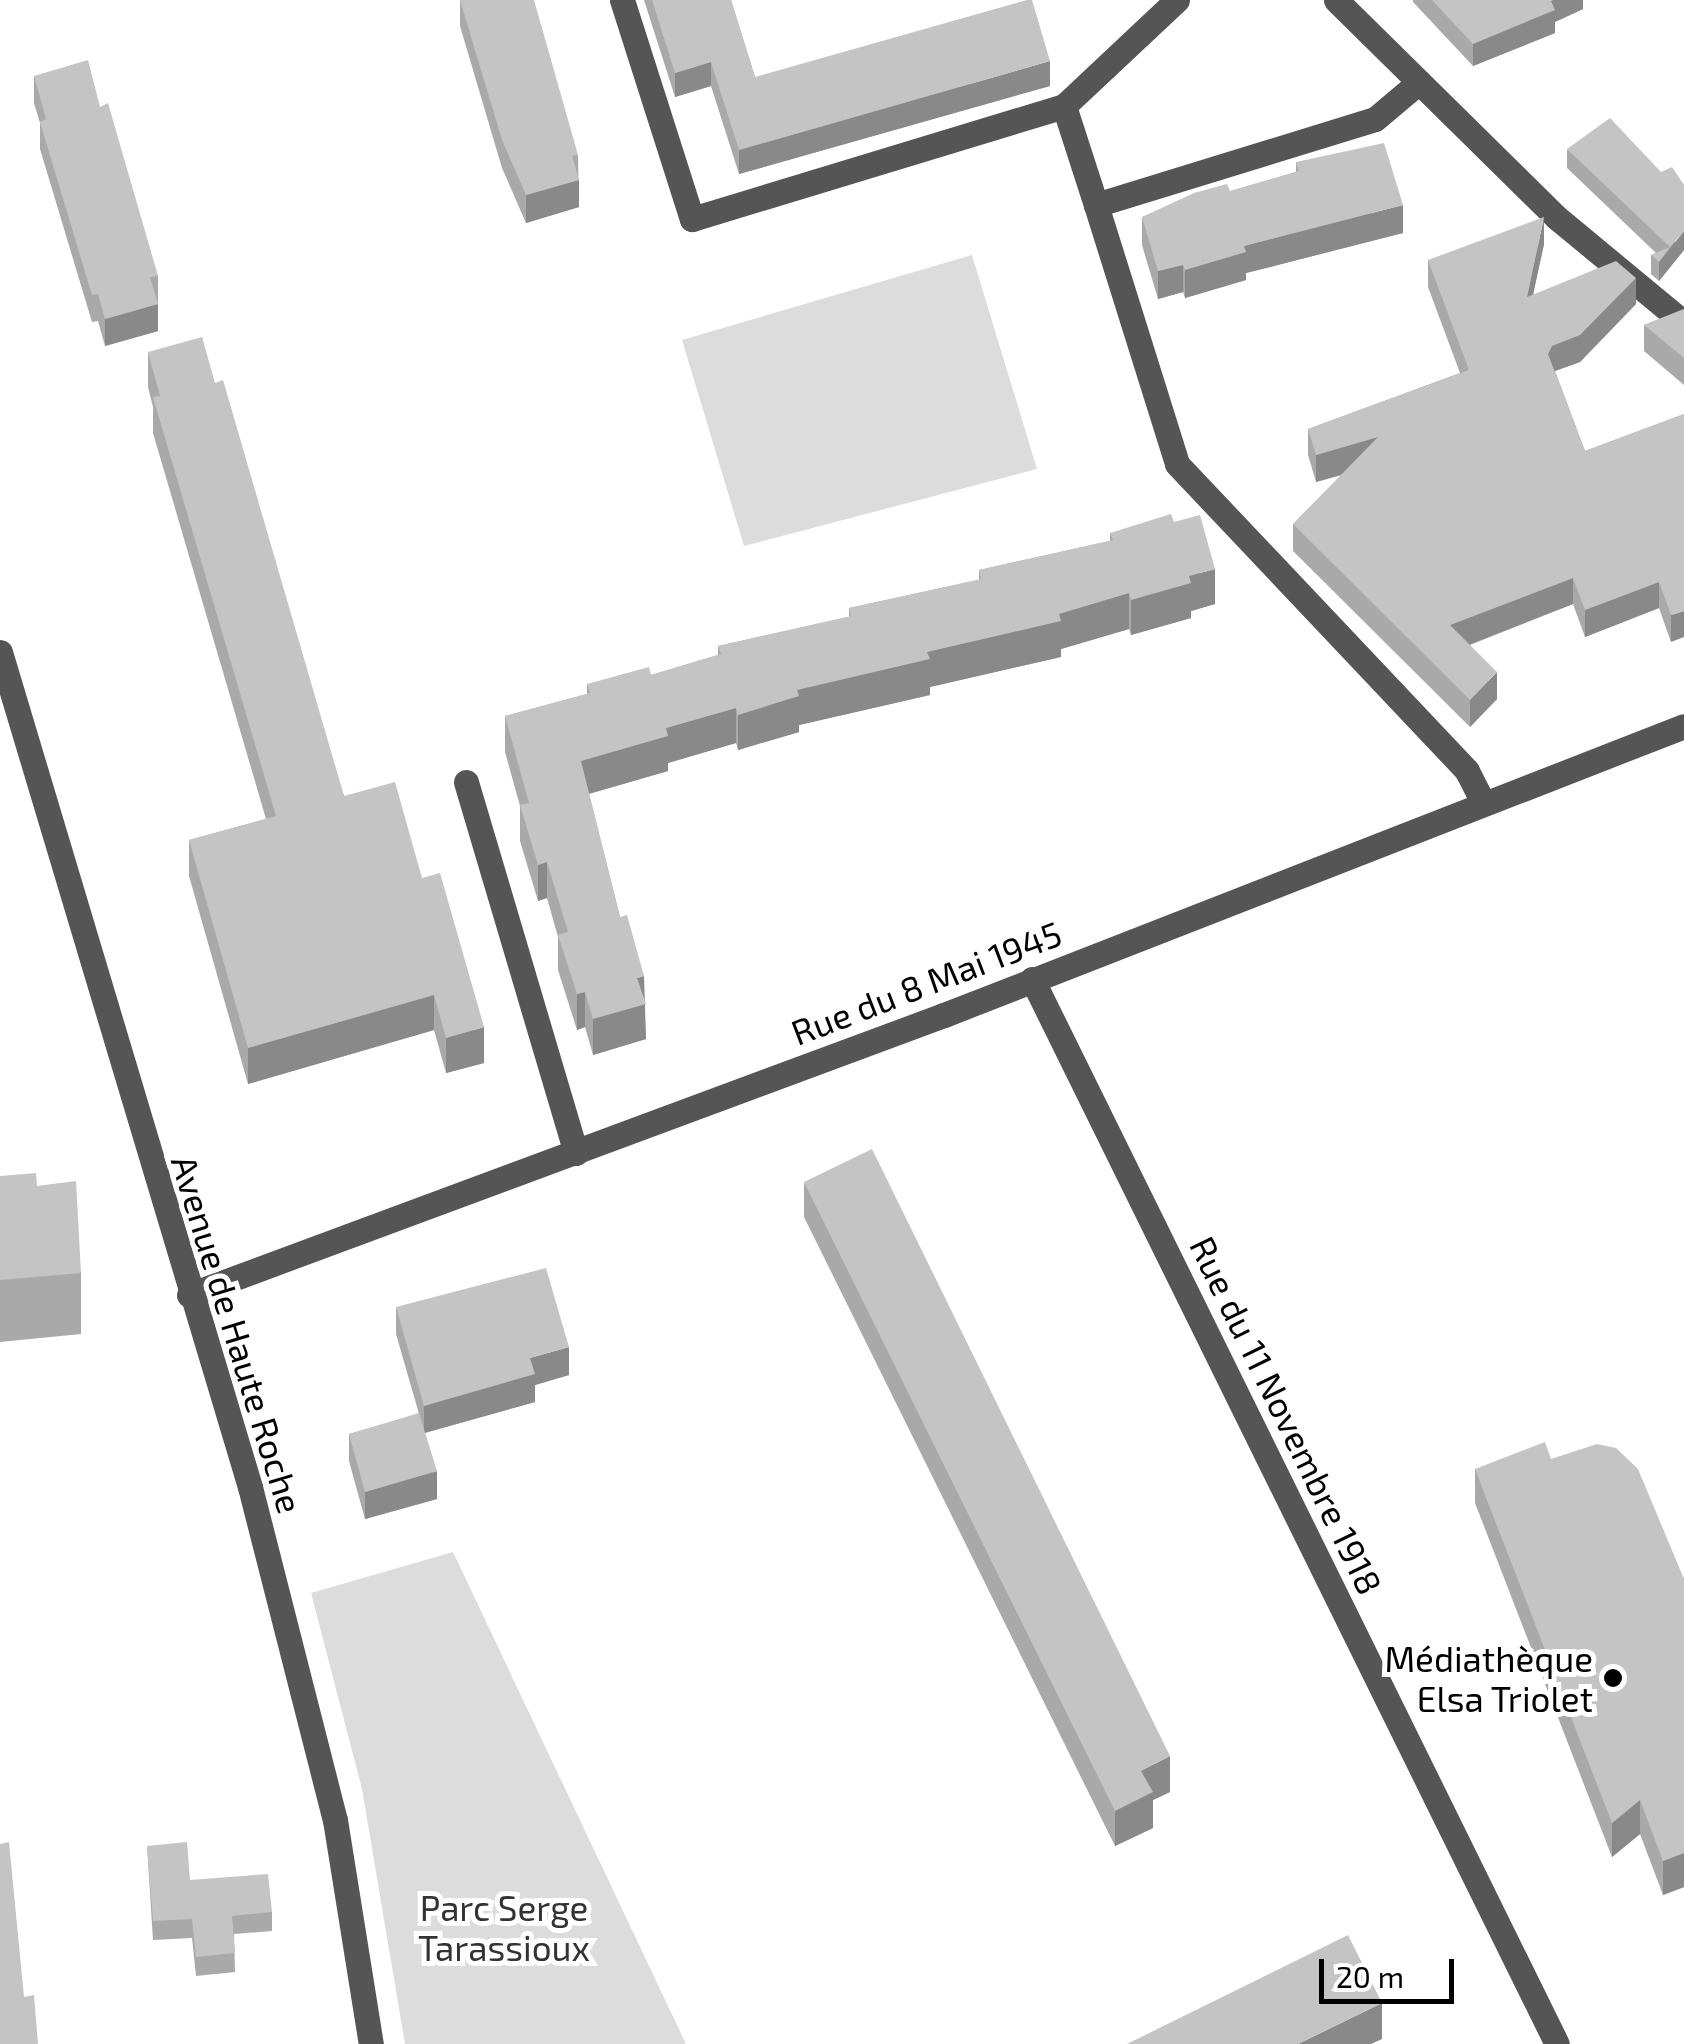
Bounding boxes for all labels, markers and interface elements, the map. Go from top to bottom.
street label: Rue du 8 Mai 1945 [785,911,1067,1053]
street label: Avenue de Haute Roche [164,1150,312,1518]
street label: Rue du 11 Novembre 1918 [1182,1229,1392,1601]
place label: Médiathèque Elsa Triolet [1384,1637,1593,1719]
marker: Médiathèque Elsa Triolet [1602,1667,1624,1689]
park label: Parc Serge Tarassioux [418,1886,590,1968]
scale bar [1324,1939,1459,2001]
text: 20 m [1336,1958,1404,1994]

